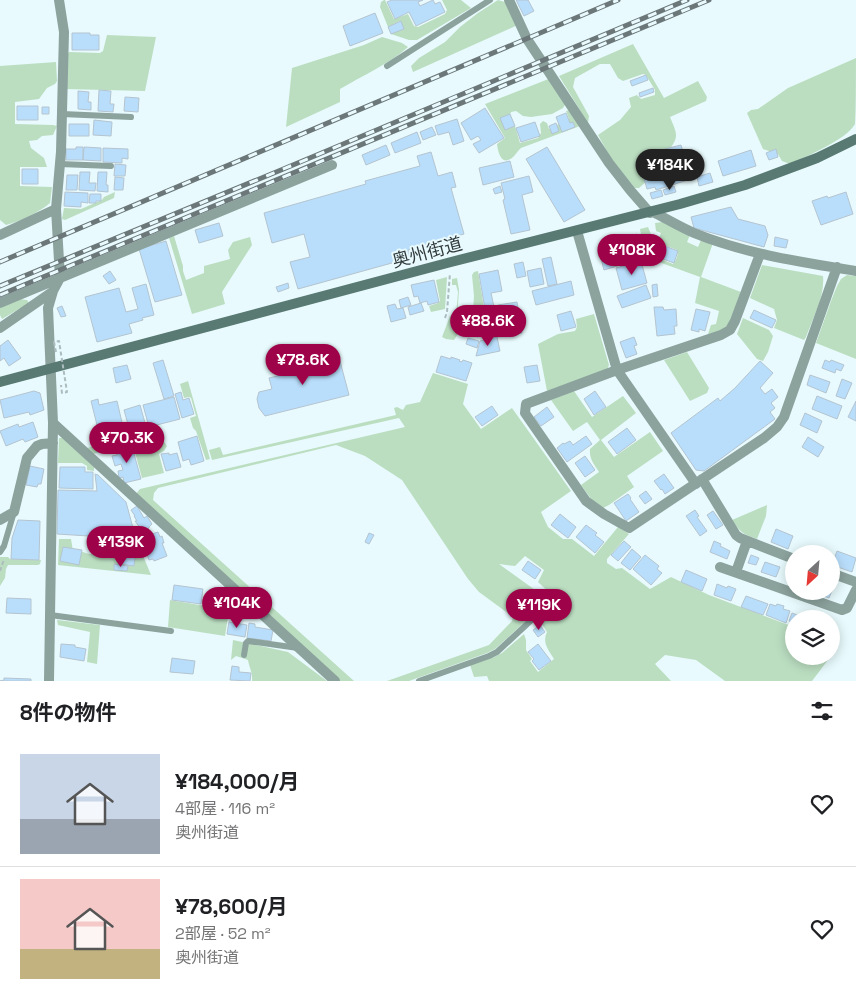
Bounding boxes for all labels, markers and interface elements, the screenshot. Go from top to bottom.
pin: ¥184K [635,148,705,191]
text: ¥184K [647,154,693,175]
street label: 奥州街道 [389,232,465,272]
pin: ¥108K [597,234,667,276]
text: ¥108K [608,239,656,260]
pin: ¥88.6K [447,304,529,347]
text: ¥88.6K [461,310,515,331]
pin: ¥78.6K [262,344,344,386]
text: ¥78.6K [277,349,329,370]
pin: ¥70.3K [86,422,168,464]
text: ¥70.3K [100,427,154,448]
pin: ¥139K [86,526,156,568]
text: ¥139K [98,531,144,552]
north arrow [785,545,840,600]
map controls [785,545,840,665]
pin: ¥104K [202,586,272,629]
pin: ¥119K [504,588,574,631]
text: ¥104K [213,592,261,613]
text: ¥119K [517,594,561,615]
button: layers [785,610,840,665]
icon: filters [808,697,836,725]
text: 8件の物件 [20,699,117,726]
text: ¥184,000/月 [175,768,299,795]
icon: home [60,774,120,834]
icon: heart [808,790,836,818]
text: 4部屋 · 116 m² [175,798,275,819]
text: 奥州街道 [175,822,239,843]
text: ¥78,600/月 [175,893,288,920]
icon: home [60,899,120,959]
icon: heart [808,915,836,943]
text: 2部屋 · 52 m² [175,923,271,944]
text: 奥州街道 [175,947,239,968]

